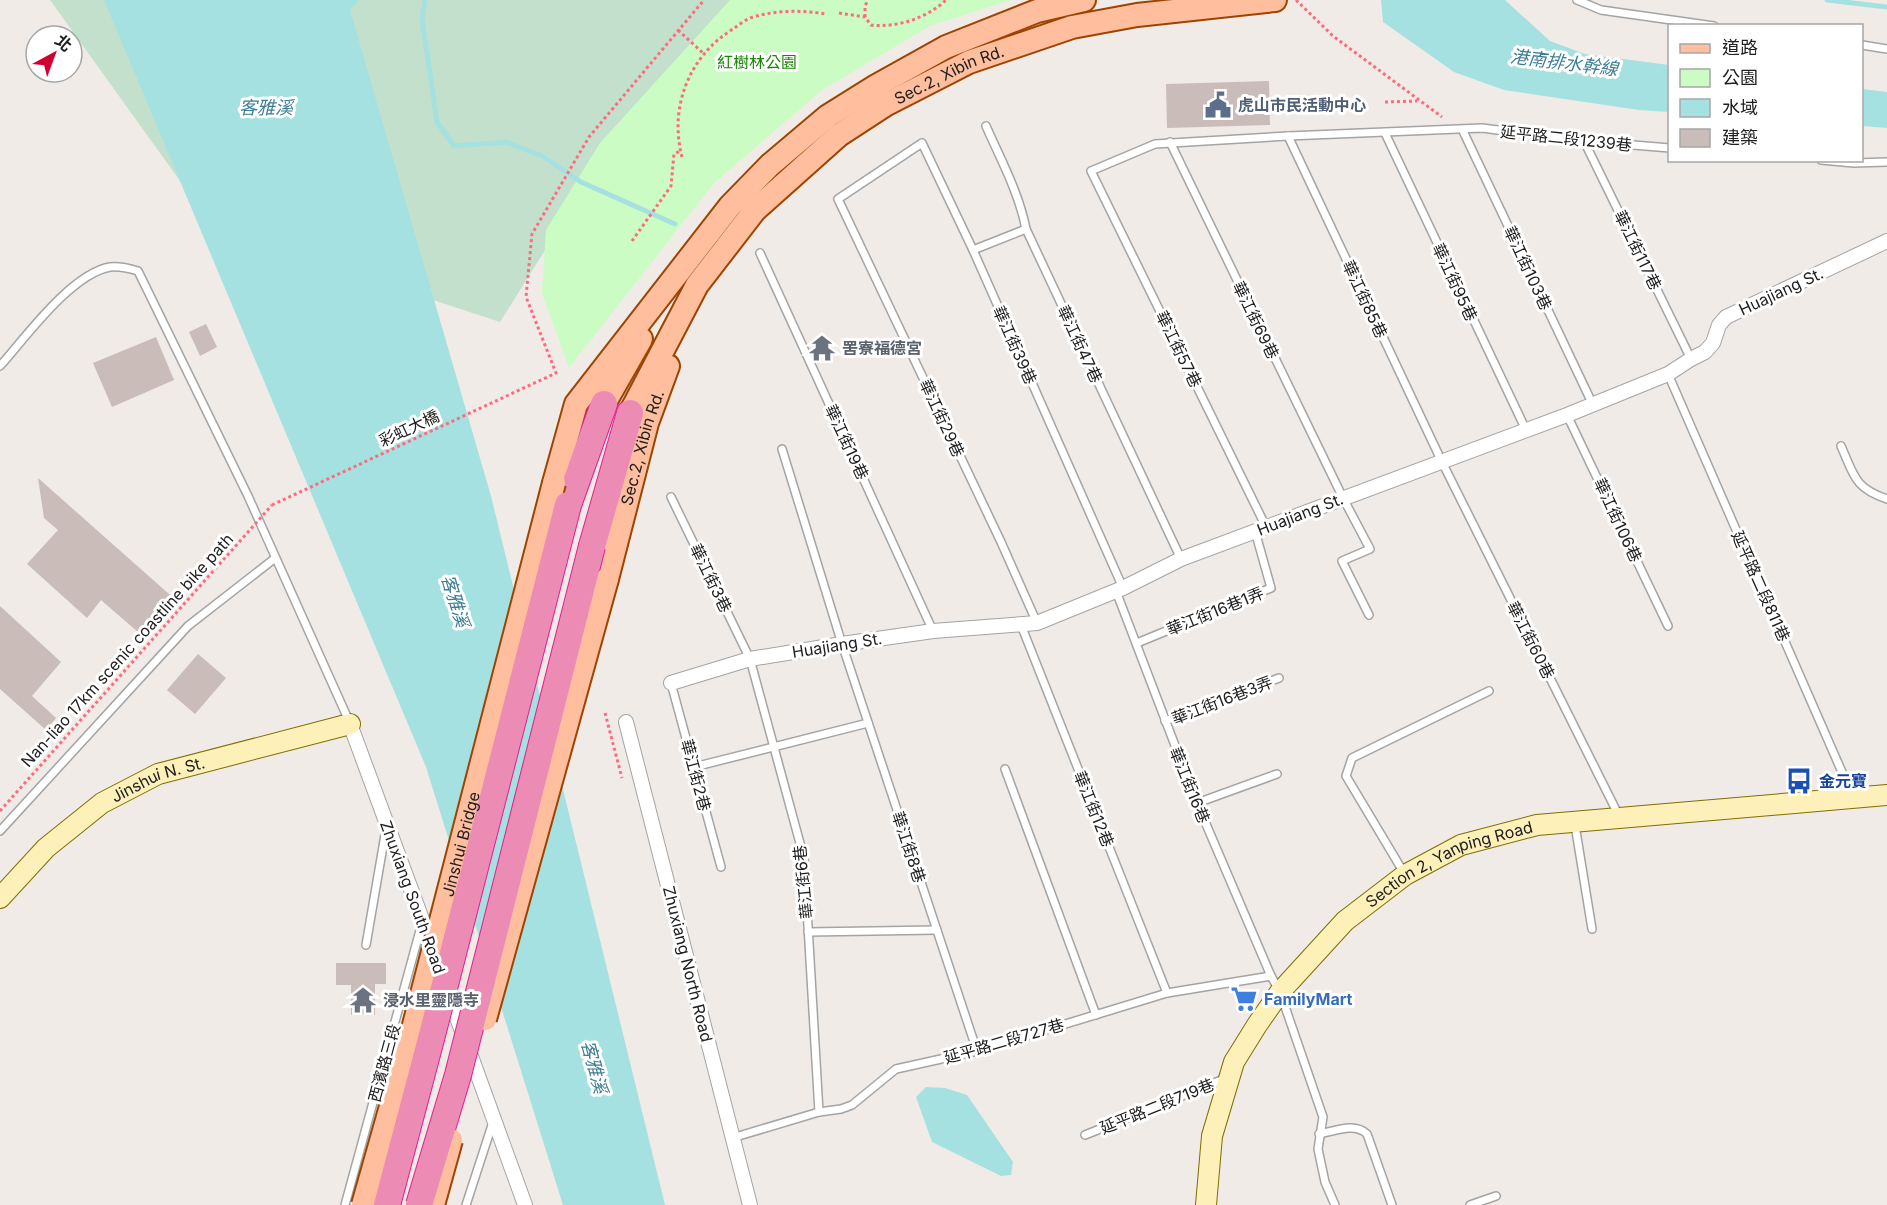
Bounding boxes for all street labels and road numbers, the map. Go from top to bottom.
street label: Sec.2, Xibin Rd. [891,41,1007,109]
street label: 延平路二段1239巷 [1499,121,1633,155]
street label: 華江街117巷 [1610,207,1666,293]
street label: 華江街103巷 [1500,223,1556,313]
street label: 華江街95巷 [1428,240,1482,324]
street label: 華江街85巷 [1338,257,1392,341]
street label: Huajiang St. [1736,263,1826,319]
street label: 華江街69巷 [1229,278,1283,362]
street label: 華江街47巷 [1053,302,1107,386]
street label: 華江街39巷 [989,303,1041,387]
street label: 華江街57巷 [1152,307,1206,391]
street label: 華江街29巷 [915,376,969,460]
street label: Sec.2, Xibin Rd. [616,387,668,507]
street label: 華江街19巷 [821,401,873,483]
street label: 彩虹大橋 [376,405,442,451]
street label: 華江街106巷 [1590,475,1646,565]
street label: Huajiang St. [1254,488,1346,540]
street label: 延平路二段811巷 [1728,528,1794,644]
street label: Nan-liao 17km scenic coastline bike path [17,529,237,771]
street label: 華江街3巷 [686,540,736,616]
street label: 華江街16巷1弄 [1164,582,1266,640]
street label: 華江街60巷 [1503,598,1559,682]
street label: Huajiang St. [791,628,883,662]
street label: 華江街16巷3弄 [1169,672,1275,728]
street label: 華江街2巷 [677,737,715,813]
street label: 華江街16巷 [1166,744,1214,826]
street label: Jinshui N. St. [108,752,207,807]
street label: 華江街12巷 [1070,768,1118,850]
street label: Jinshui Bridge [438,789,484,899]
street label: 華江街8巷 [888,809,930,885]
street label: Section 2, Yanping Road [1361,817,1535,912]
street label: Zhuxiang South Road [376,818,450,976]
street label: 華江街6巷 [789,844,817,920]
street label: Zhuxiang North Road [659,884,717,1044]
street label: 延平路二段727巷 [942,1014,1066,1068]
street label: 西濱路三段 [364,1022,404,1104]
street label: 延平路二段719巷 [1097,1074,1217,1138]

